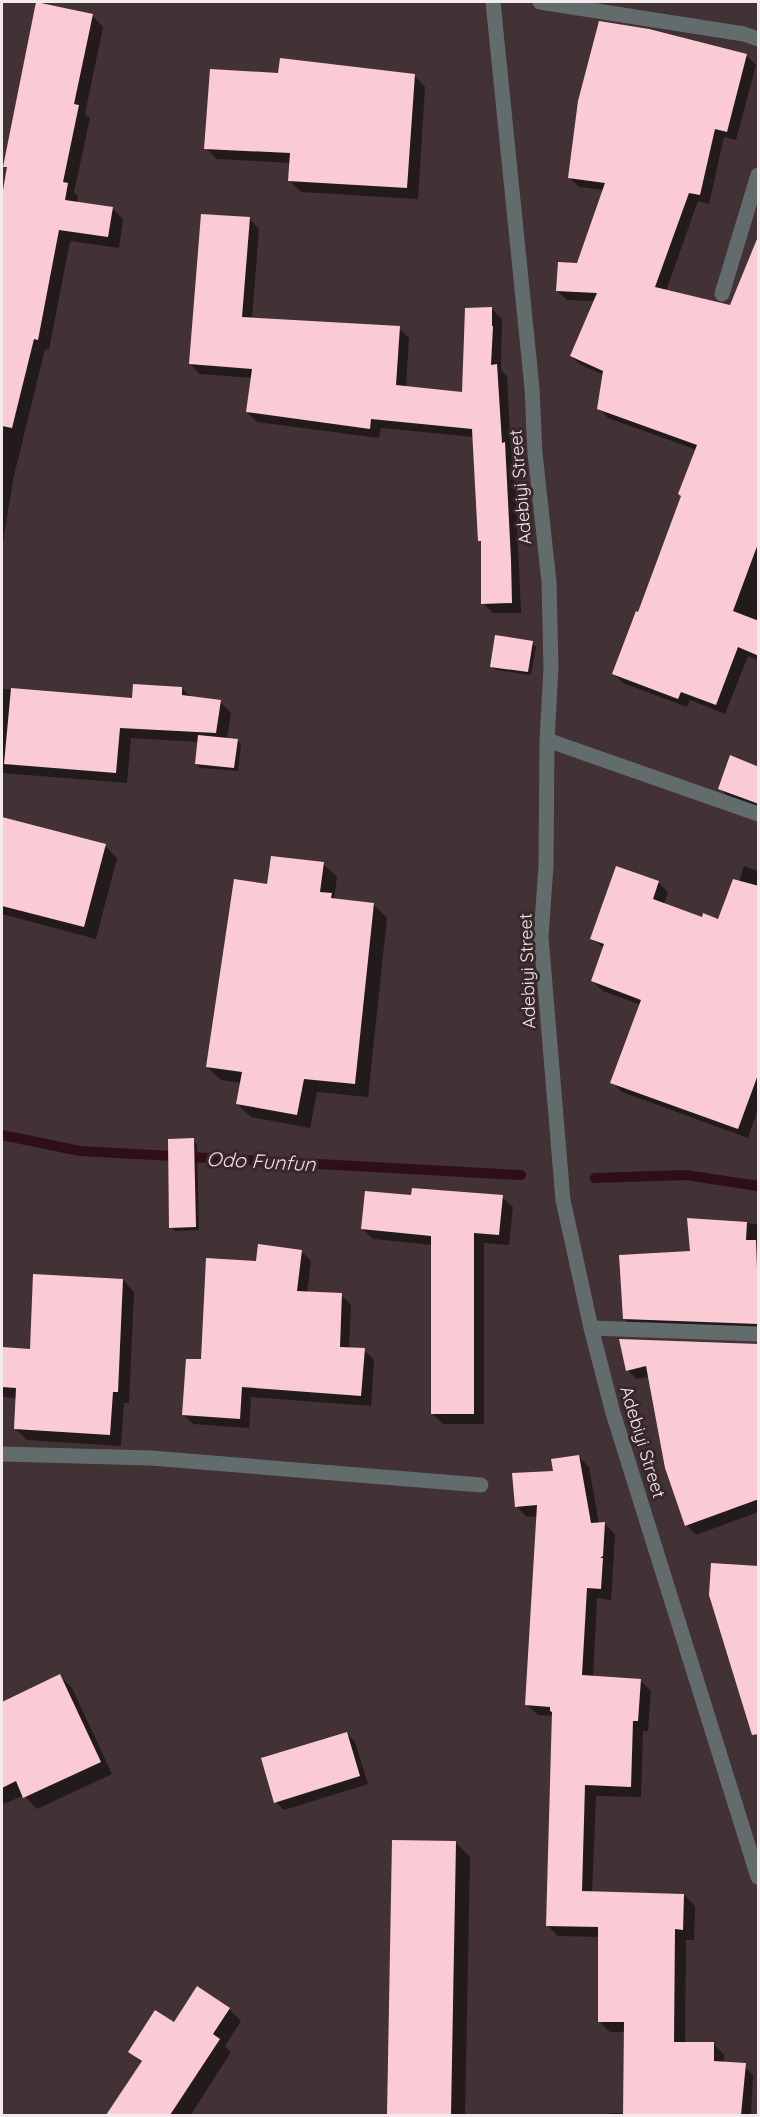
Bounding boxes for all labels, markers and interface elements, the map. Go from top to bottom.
street label: Adebiyi Street [504,428,536,546]
street label: Adebiyi Street [513,913,541,1029]
water label: Odo Funfun [206,1146,317,1176]
street label: Adebiyi Street [615,1383,671,1501]

